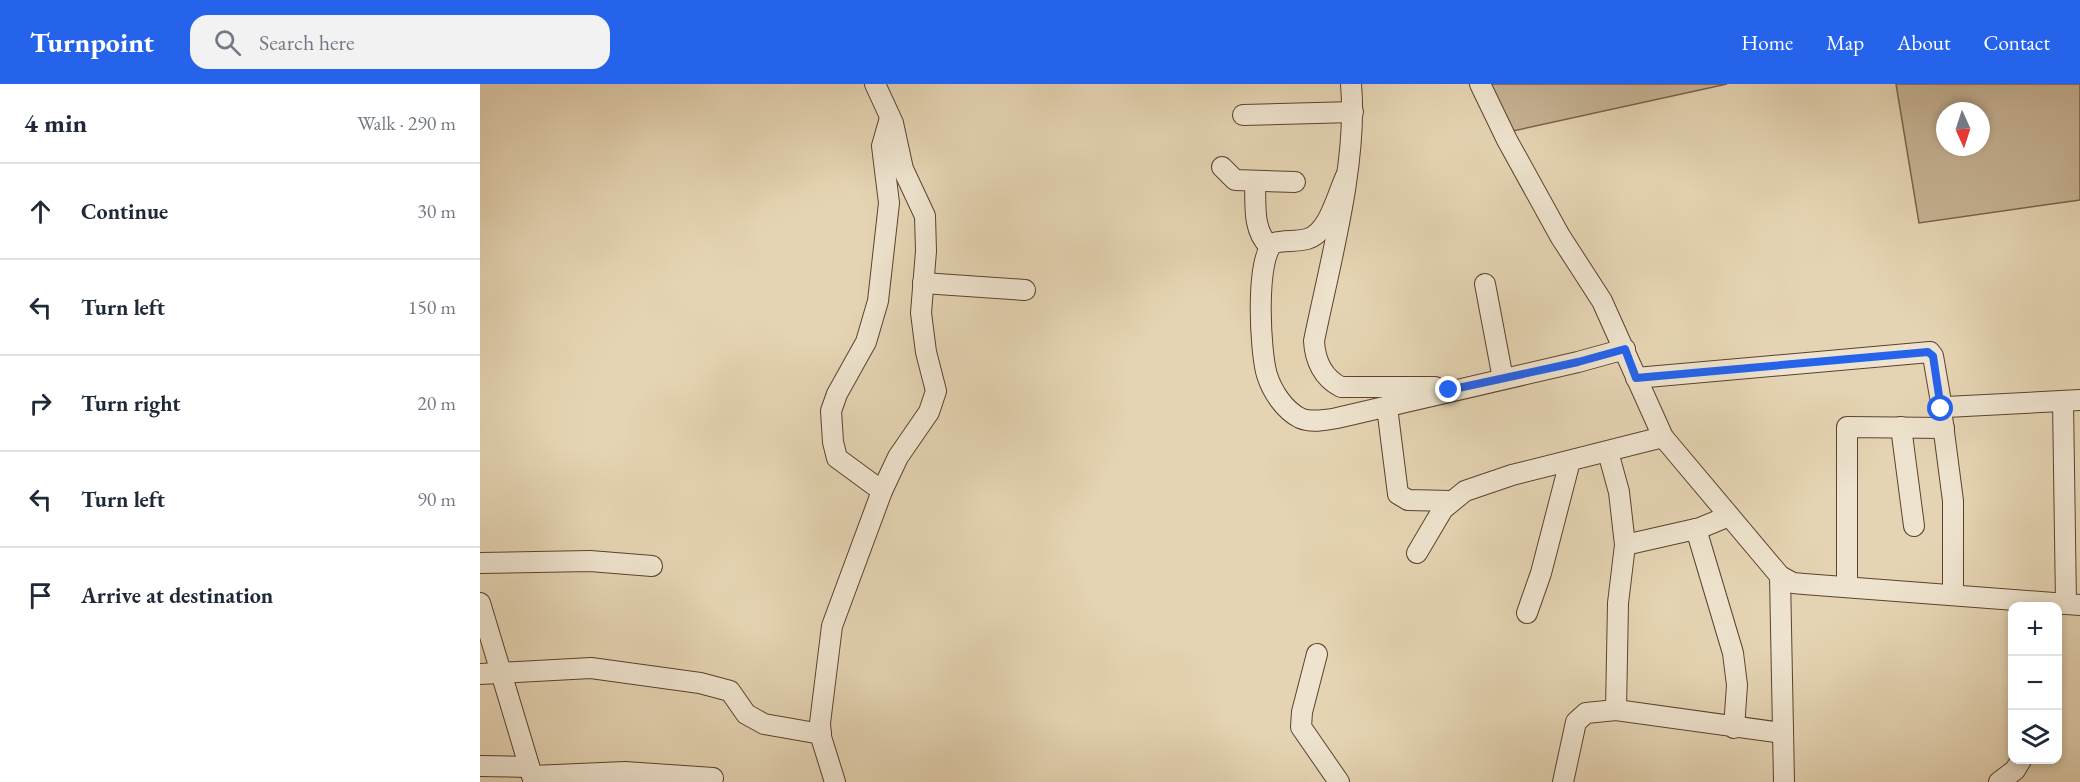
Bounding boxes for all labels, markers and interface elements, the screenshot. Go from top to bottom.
search box [190,15,610,69]
text: Turnpoint [30,24,154,60]
icon: search [211,26,244,59]
text: Search here [259,28,355,57]
text: Home [1741,29,1793,56]
text: Map [1826,29,1864,56]
text: About [1897,29,1950,56]
text: Contact [1983,29,2050,56]
north arrow [1936,102,1990,156]
text: 4 min [24,106,87,140]
text: Walk · 290 m [357,110,456,136]
icon: ahead [24,195,57,228]
text: Continue [81,197,168,226]
text: 30 m [417,198,456,224]
icon: left [24,291,57,324]
text: Turn left [81,293,165,322]
text: 150 m [408,294,456,320]
route end [1435,376,1461,402]
icon: right [24,387,57,420]
text: Turn right [81,389,180,418]
text: 20 m [417,390,456,416]
route start [1927,395,1953,421]
icon: left [24,483,57,516]
text: Turn left [81,485,165,514]
text: 90 m [417,486,456,512]
icon: arrive [24,579,57,612]
text: Arrive at destination [81,581,273,610]
map controls [2008,602,2062,764]
button: + [2008,602,2062,656]
button: − [2008,656,2062,710]
button: layers [2008,710,2062,764]

